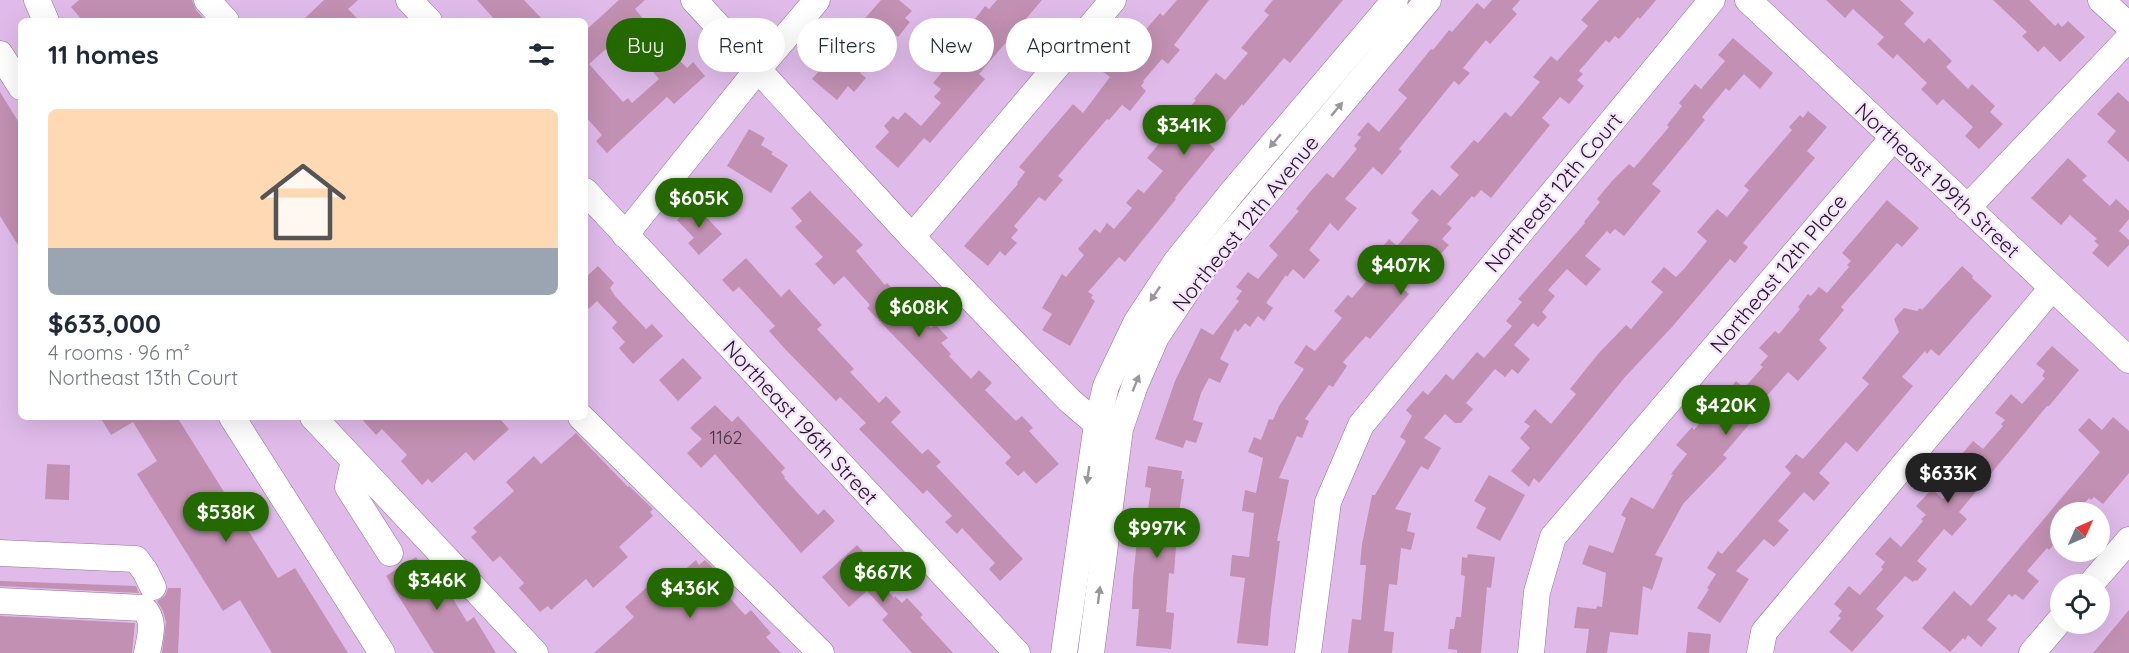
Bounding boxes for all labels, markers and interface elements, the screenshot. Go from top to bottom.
chip: Buy [606,18,686,72]
chip: Rent [698,18,785,72]
chip: Filters [797,18,897,72]
chip: New [909,18,994,72]
chip: Apartment [1006,18,1152,72]
text: 11 homes [48,38,159,71]
icon: filters [525,38,558,71]
street label: Northeast 199th Street [1850,97,2026,263]
one-way arrow [1330,102,1343,117]
pin: $341K [1142,105,1226,156]
street label: Northeast 12th Court [1479,107,1627,277]
text: $341K [1157,112,1211,137]
street label: Northeast 12th Avenue [1166,130,1324,316]
one-way arrow [1269,133,1282,149]
icon: home [249,148,357,256]
pin: $605K [657,178,741,229]
text: $605K [669,185,729,210]
street label: Northeast 12th Place [1704,188,1852,358]
pin: $407K [1359,245,1443,296]
text: $407K [1371,252,1431,277]
one-way arrow [1150,286,1161,302]
pin: $608K [877,287,961,338]
text: $608K [889,294,949,319]
text: $633,000 [48,307,161,340]
street label: Northeast 196th Street [718,334,884,510]
text: 4 rooms · 96 m² [48,340,190,365]
text: Northeast 13th Court [48,365,238,390]
one-way arrow [1132,374,1141,392]
pin: $420K [1684,385,1768,436]
text: $420K [1696,392,1756,417]
house number: 1162 [710,426,743,449]
pin: $633K [1906,453,1990,504]
text: $633K [1919,460,1977,485]
one-way arrow [1084,465,1093,484]
pin: $538K [184,492,268,543]
text: $538K [197,499,255,524]
north arrow [2050,502,2110,562]
map controls [2050,502,2110,634]
pin: $997K [1115,508,1199,559]
text: $997K [1128,515,1186,540]
pin: $667K [841,552,925,603]
text: $667K [854,559,912,584]
pin: $346K [395,560,479,611]
text: $346K [408,567,466,592]
pin: $436K [648,568,732,619]
button: locate [2050,574,2110,634]
text: $436K [661,575,719,600]
one-way arrow [1094,585,1103,604]

